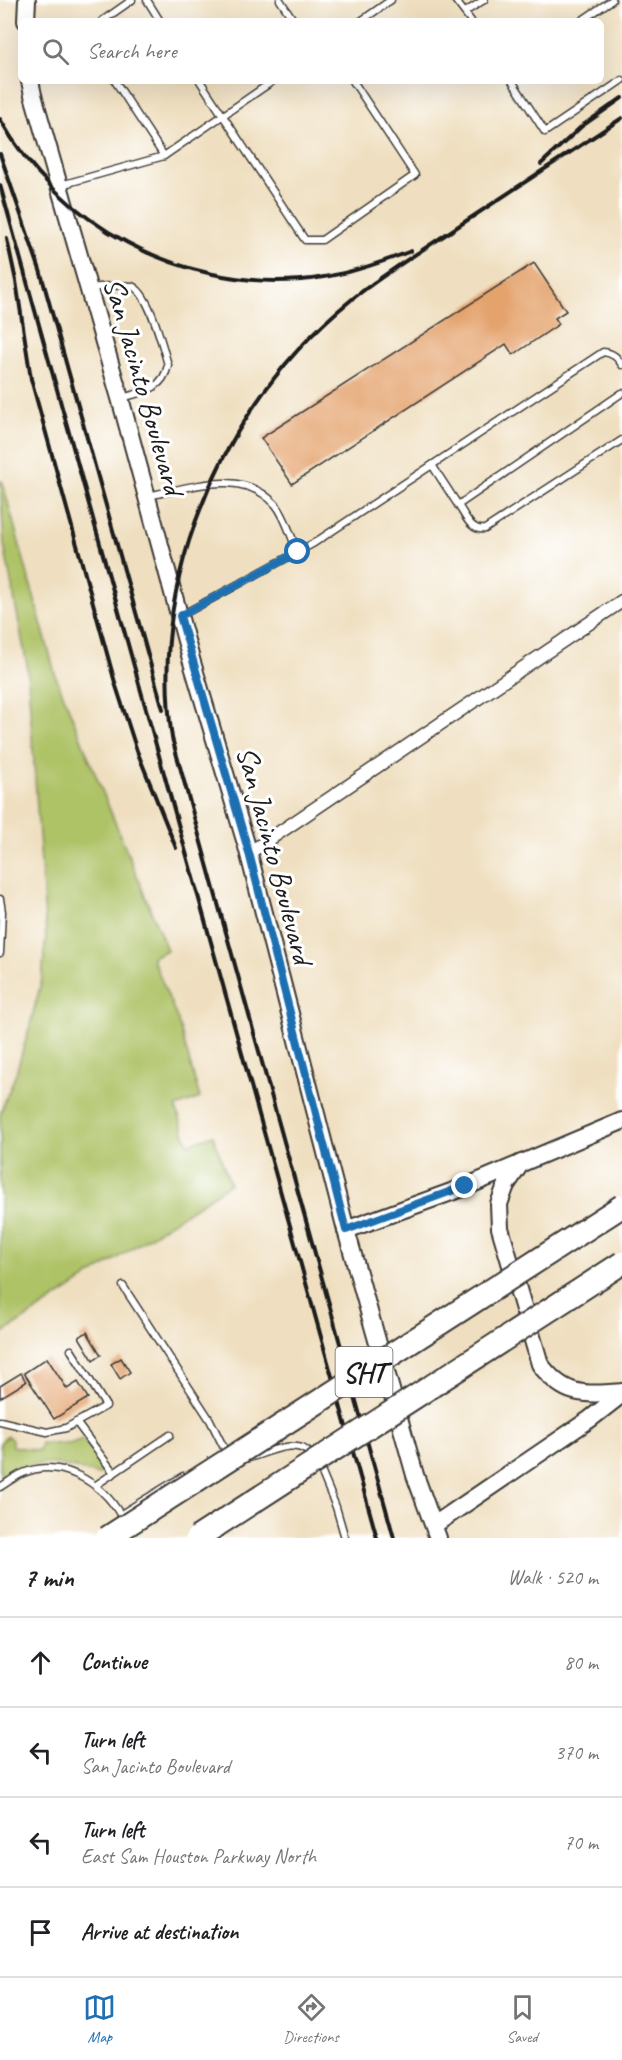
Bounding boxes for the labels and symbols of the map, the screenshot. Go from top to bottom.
street label: San Jacinto Boulevard [95,273,194,503]
route start [284,538,310,564]
street label: San Jacinto Boulevard [228,742,323,972]
route end [451,1172,477,1198]
road number: SHT [336,1347,392,1397]

